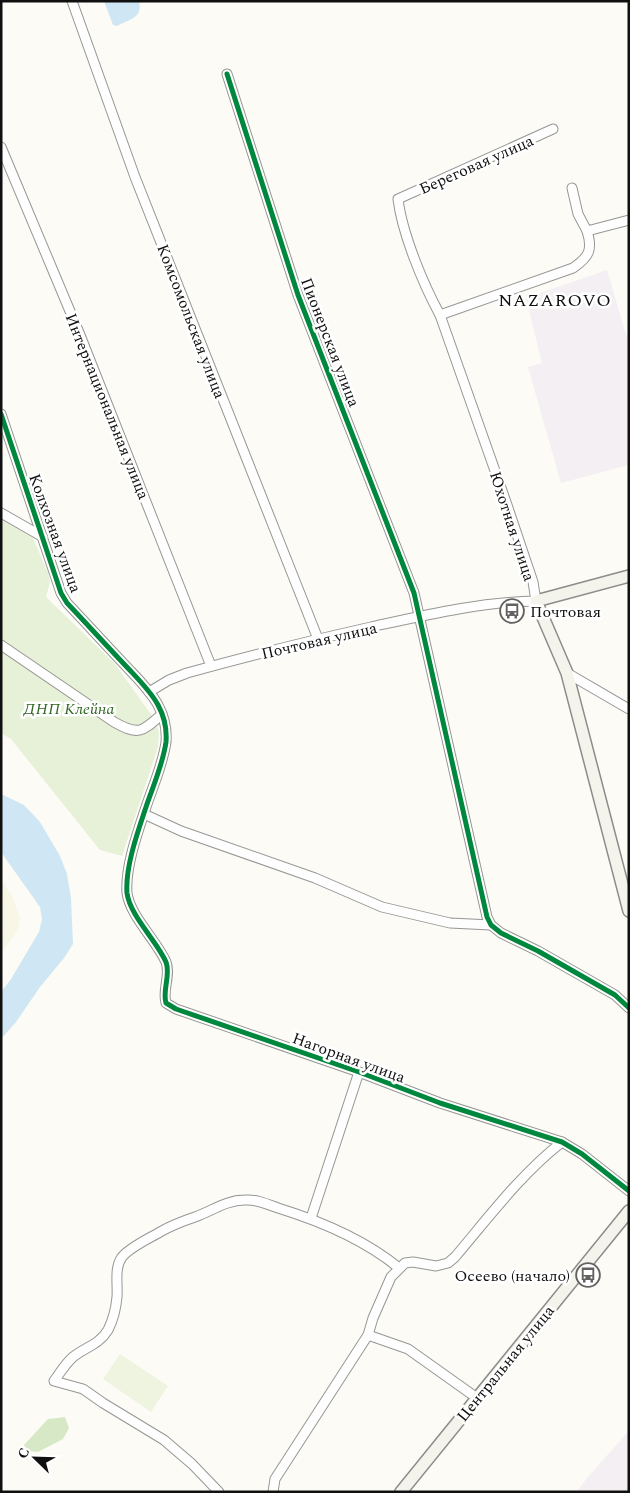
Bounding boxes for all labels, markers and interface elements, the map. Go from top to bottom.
street label: Береговая улица [415,129,538,201]
street label: Комсомольская улица [151,241,232,402]
street label: Пионерская улица [294,274,366,411]
district label: NAZAROVO [498,287,612,314]
street label: Интернациональная улица [59,310,156,503]
street label: Юхотная улица [483,468,541,585]
street label: Колхозная улица [22,471,88,596]
bus stop icon: Почтовая [499,598,525,624]
place label: Почтовая [530,600,601,624]
street label: Почтовая улица [259,616,380,666]
park label: ДНП Клейна [23,697,114,721]
street label: Нагорная улица [289,1026,409,1090]
bus stop icon: Осеево (начало) [575,1262,601,1288]
place label: Осеево (начало) [454,1264,570,1288]
street label: Центральная улица [451,1300,561,1427]
north arrow [10,1433,60,1483]
text: С [12,1444,35,1462]

